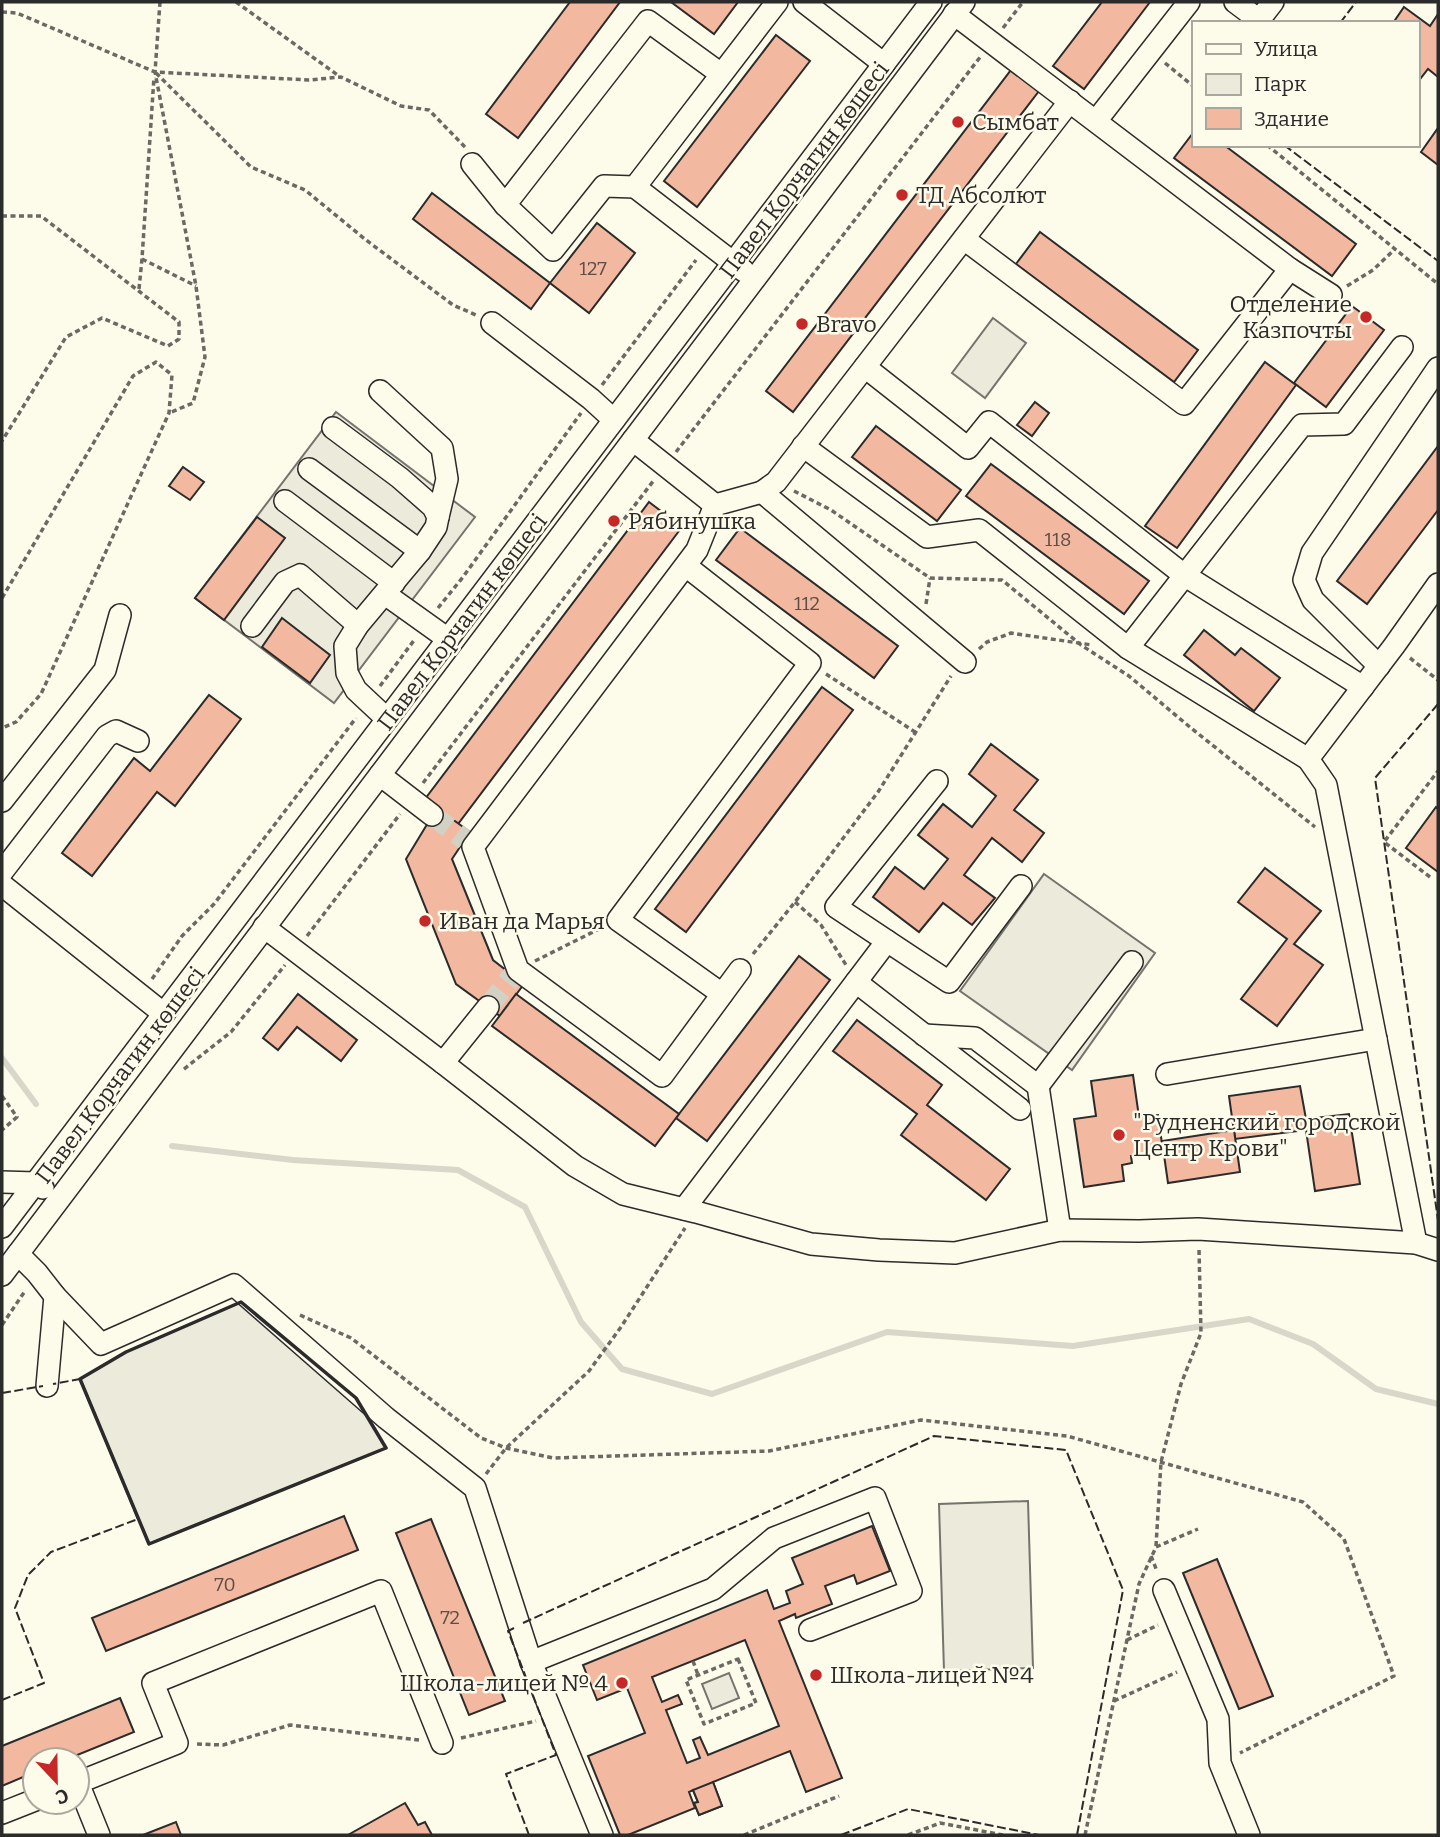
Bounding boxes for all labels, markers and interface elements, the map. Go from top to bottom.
legend [1192,21,1419,147]
text: Улица [1254,36,1318,62]
street label: Павел Корчагин көшесі [713,56,895,284]
text: Парк [1254,71,1307,97]
text: Здание [1254,106,1329,132]
place label: Сымбат [972,108,1059,136]
marker: Сымбат [950,114,966,130]
place label: ТД Абсолют [916,181,1047,209]
marker: ТД Абсолют [894,187,910,203]
house number: 127 [579,257,607,280]
place label: Отделение Казпочты [1229,290,1352,344]
marker: Отделение Казпочты [1358,309,1374,325]
place label: Bravo [816,310,877,338]
marker: Bravo [794,316,810,332]
place label: Рябинушка [628,507,756,535]
street label: Павел Корчагин көшесі [371,508,553,736]
marker: Рябинушка [606,513,622,529]
house number: 118 [1045,528,1071,551]
house number: 112 [794,592,820,615]
place label: Иван да Марья [439,907,605,935]
marker: Иван да Марья [417,913,433,929]
street label: Павел Корчагин көшесі [29,961,211,1189]
place label: "Рудненский городской Центр Крови" [1133,1108,1401,1162]
marker: "Рудненский городской Центр Крови" [1111,1127,1127,1143]
house number: 70 [214,1573,236,1596]
house number: 72 [440,1606,460,1629]
place label: Школа-лицей №4 [830,1661,1034,1689]
marker: Школа-лицей №4 [808,1667,824,1683]
place label: Школа-лицей № 4 [400,1669,609,1697]
marker: Школа-лицей № 4 [614,1675,630,1691]
north arrow [21,1746,91,1816]
text: С [52,1783,72,1809]

